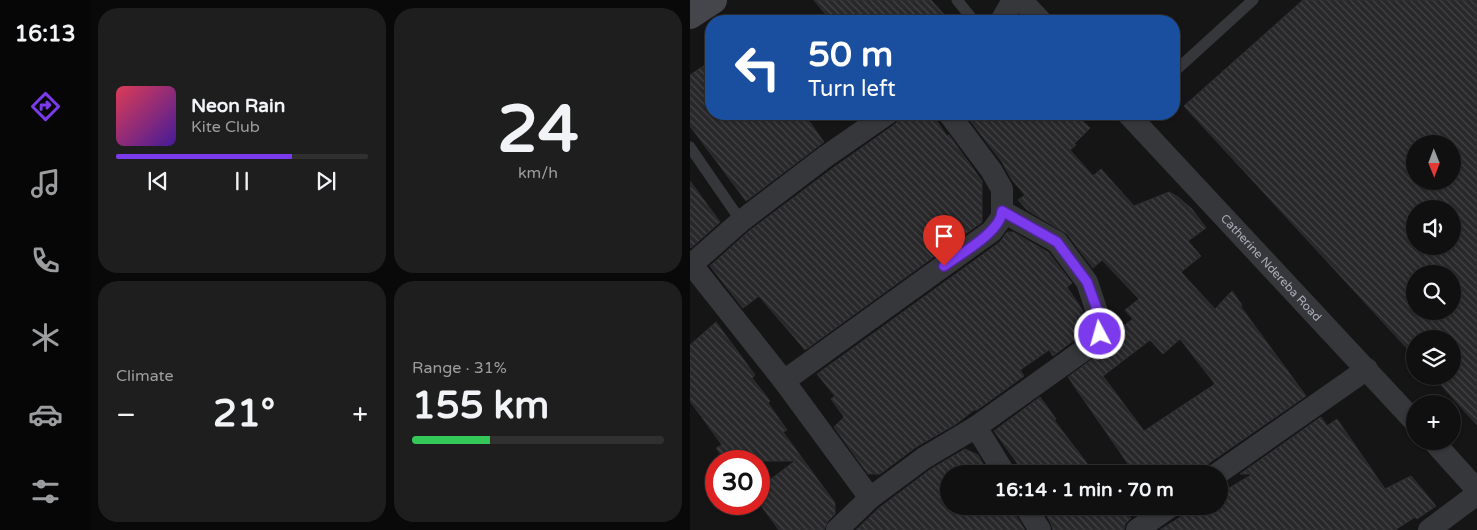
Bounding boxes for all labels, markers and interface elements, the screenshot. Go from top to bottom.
text: 16:13 [15,21,75,47]
text: 50 m [808,34,893,76]
icon: left [725,35,790,100]
text: Turn left [808,76,896,102]
icon: directions [28,89,63,124]
text: 24 [497,91,579,170]
text: Neon Rain [191,95,285,117]
text: Kite Club [191,117,260,137]
north arrow [1406,135,1461,190]
map controls [1406,135,1461,450]
text: km/h [518,163,558,183]
icon: music [28,166,63,201]
icon: previous [144,167,172,195]
icon: pause [228,167,256,195]
icon: next [312,167,340,195]
button: sound [1406,200,1461,255]
street label: Catherine Ndereba Road [1218,211,1324,324]
pin [923,215,965,266]
icon: arrive [930,222,958,250]
icon: phone [28,243,63,278]
button: search [1406,265,1461,320]
position arrow [1073,307,1125,359]
icon: climate [28,320,63,355]
button: layers [1406,330,1461,385]
text: Range · 31% [412,358,507,378]
text: Climate [116,366,174,386]
text: 155 km [412,383,549,429]
text: 21° [213,391,275,437]
button: + [1406,395,1461,450]
icon: car [28,397,63,432]
text: − [116,398,136,432]
text: + [352,398,368,432]
speed limit sign: 30 [705,450,770,515]
icon: filters [28,474,63,509]
text: 16:14 · 1 min · 70 m [994,479,1174,501]

